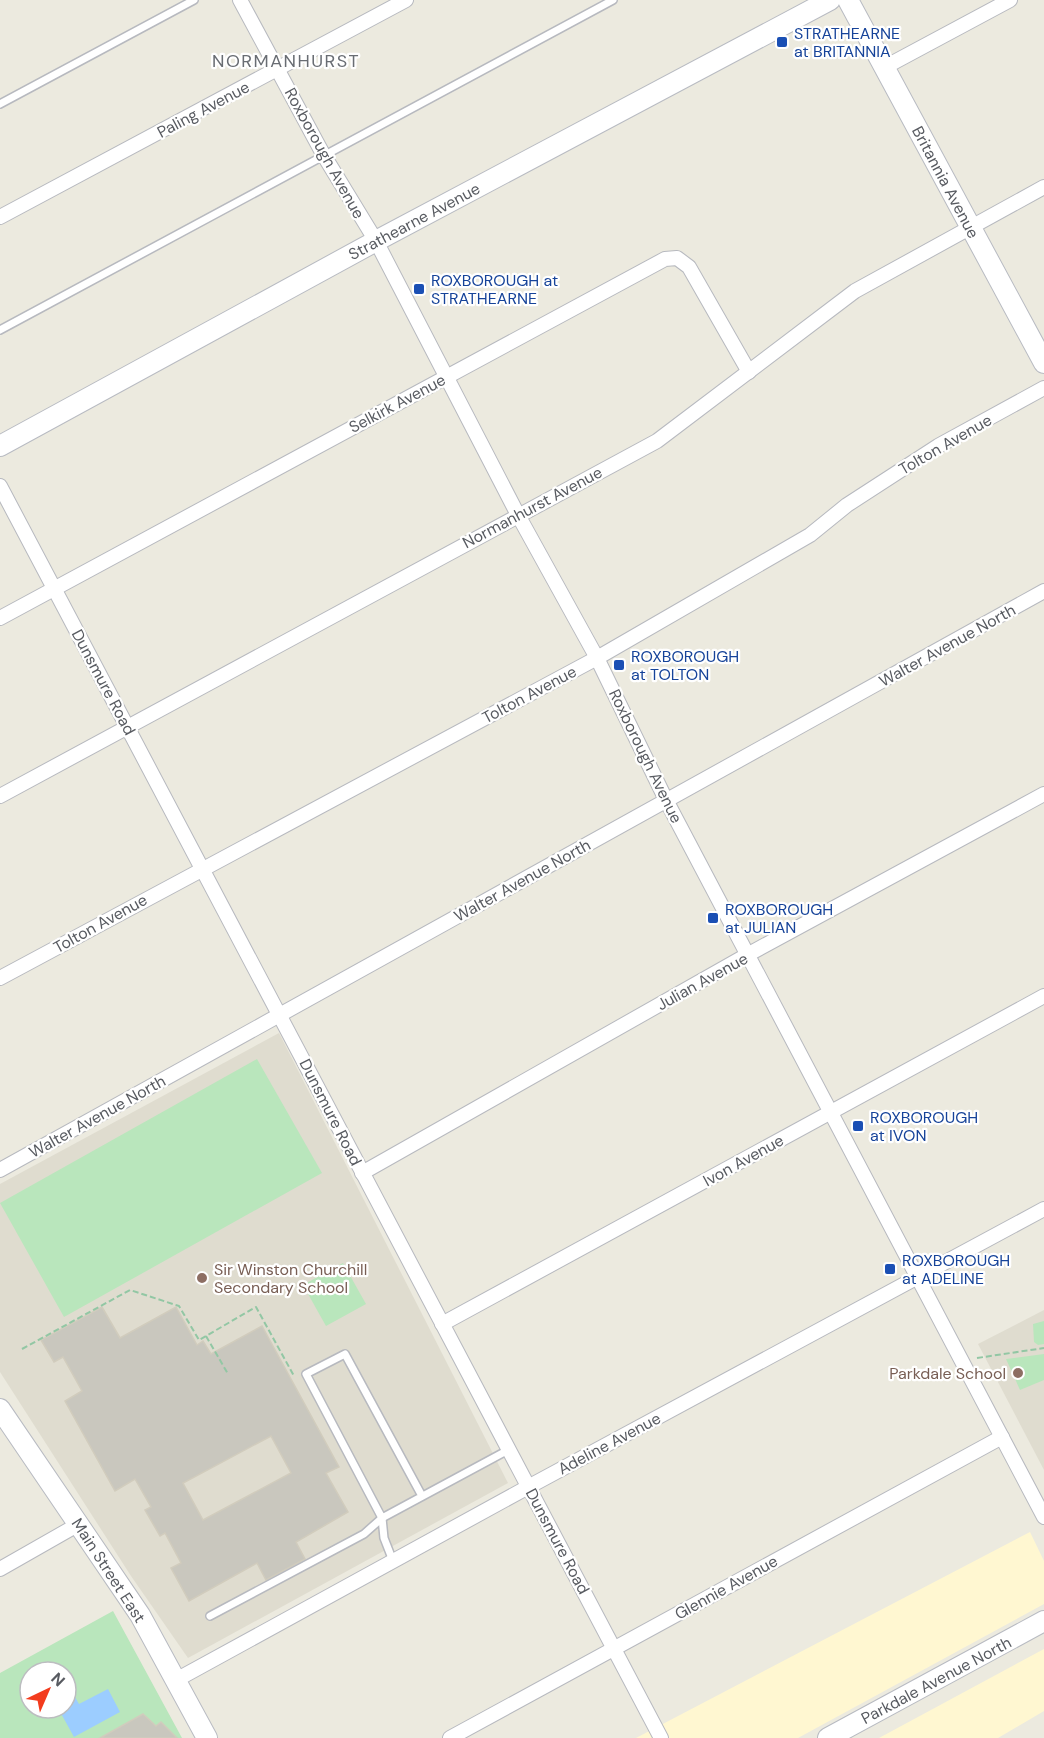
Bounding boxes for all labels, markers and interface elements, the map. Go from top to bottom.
place label: STRATHEARNE at BRITANNIA [794,23,900,62]
marker: STRATHEARNE at BRITANNIA [775,35,789,49]
district label: NORMANHURST [212,49,360,73]
street label: Paling Avenue [153,76,253,143]
street label: Roxborough Avenue [280,84,369,222]
street label: Britannia Avenue [907,123,984,242]
street label: Strathearne Avenue [345,178,484,265]
place label: ROXBOROUGH at STRATHEARNE [431,270,558,309]
marker: ROXBOROUGH at STRATHEARNE [412,282,426,296]
street label: Selkirk Avenue [345,369,449,438]
street label: Tolton Avenue [895,409,996,480]
street label: Normanhurst Avenue [459,462,606,553]
street label: Walter Avenue North [875,599,1019,692]
street label: Dunsmure Road [67,626,140,739]
place label: ROXBOROUGH at TOLTON [631,646,739,685]
marker: ROXBOROUGH at TOLTON [612,658,626,672]
street label: Tolton Avenue [478,661,580,728]
street label: Roxborough Avenue [604,686,687,827]
street label: Walter Avenue North [450,834,594,927]
street label: Tolton Avenue [50,889,151,958]
place label: ROXBOROUGH at JULIAN [725,899,833,938]
marker: ROXBOROUGH at JULIAN [706,911,720,925]
street label: Julian Avenue [653,948,752,1015]
street label: Dunsmure Road [295,1055,366,1169]
street label: Walter Avenue North [25,1070,169,1163]
place label: ROXBOROUGH at IVON [870,1107,978,1146]
marker: ROXBOROUGH at IVON [851,1119,865,1133]
street label: Ivon Avenue [699,1130,787,1191]
place label: ROXBOROUGH at ADELINE [902,1250,1010,1289]
place label: Sir Winston Churchill Secondary School [214,1259,367,1298]
marker: ROXBOROUGH at ADELINE [883,1262,897,1276]
marker: Sir Winston Churchill Secondary School [195,1271,209,1285]
place label: Parkdale School [889,1363,1006,1384]
marker: Parkdale School [1011,1366,1025,1380]
street label: Adeline Avenue [554,1407,664,1479]
street label: Dunsmure Road [521,1485,594,1598]
street label: Main Street East [67,1514,150,1627]
street label: Glennie Avenue [671,1550,782,1624]
street label: Parkdale Avenue North [857,1632,1015,1729]
north arrow [18,1660,78,1720]
text: N [47,1668,70,1691]

